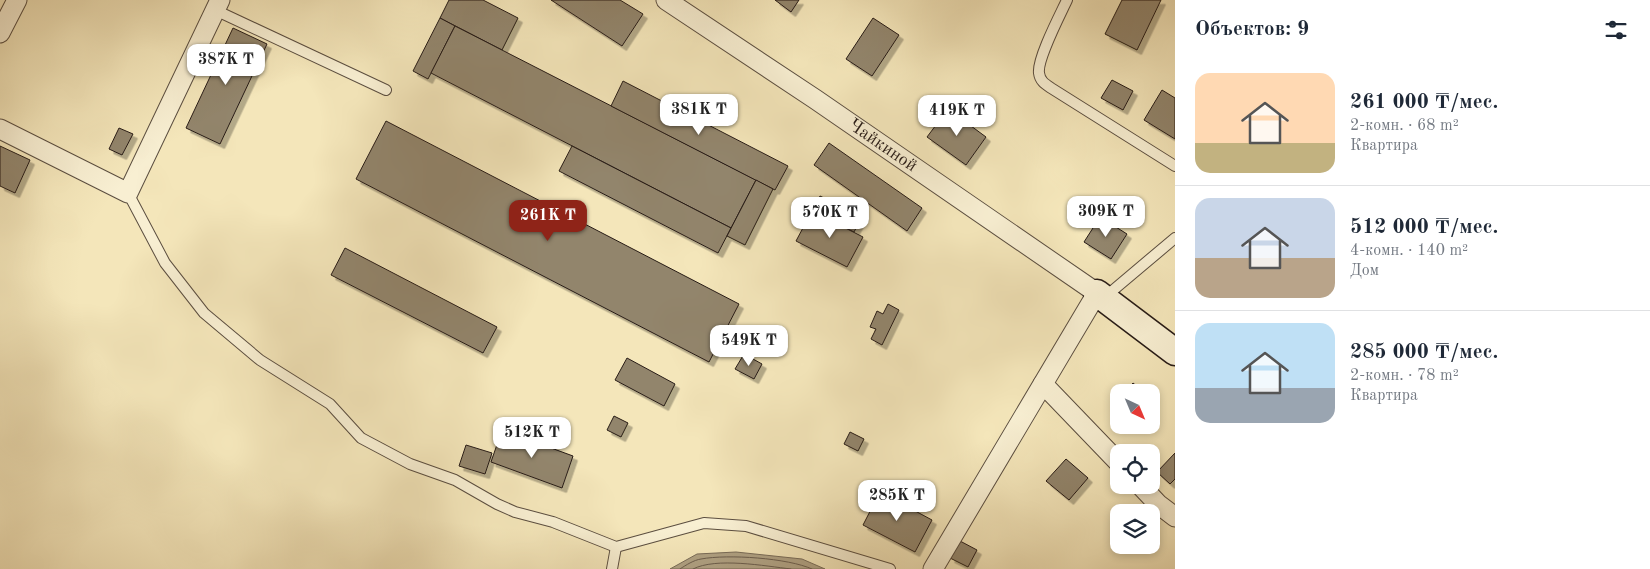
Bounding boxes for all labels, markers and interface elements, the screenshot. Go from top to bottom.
icon: filters [1602,16,1630,44]
text: Объектов: 9 [1195,19,1309,40]
pin: 387K ₸ [185,44,267,86]
text: 387K ₸ [198,52,254,68]
text: 261 000 ₸/мес. [1350,92,1498,113]
icon: home [1235,93,1295,153]
pin: 381K ₸ [658,94,740,136]
pin: 419K ₸ [916,94,998,137]
text: 381K ₸ [671,102,727,118]
text: 419K ₸ [929,103,985,119]
street label: Чайкиной [845,116,920,175]
text: 2-комн. · 68 m² [1350,118,1459,134]
text: Квартира [1350,138,1418,154]
pin: 570K ₸ [789,196,871,239]
pin: 309K ₸ [1065,196,1147,238]
pin: 261K ₸ [507,200,589,242]
text: 309K ₸ [1078,204,1134,220]
text: 570K ₸ [802,205,858,221]
text: 261K ₸ [520,208,576,224]
text: 512 000 ₸/мес. [1350,217,1498,238]
icon: home [1235,218,1295,278]
text: 4-комн. · 140 m² [1350,243,1468,259]
text: Дом [1350,263,1379,279]
pin: 549K ₸ [708,324,790,367]
text: 549K ₸ [721,333,777,349]
text: 285 000 ₸/мес. [1350,342,1498,363]
icon: home [1235,343,1295,403]
text: 2-комн. · 78 m² [1350,368,1459,384]
north arrow [1110,384,1160,434]
map controls [1110,384,1160,554]
text: Квартира [1350,388,1418,404]
pin: 512K ₸ [491,416,573,459]
text: 512K ₸ [504,425,560,441]
button: locate [1110,444,1160,494]
pin: 285K ₸ [856,480,938,522]
text: 285K ₸ [869,488,925,504]
button: layers [1110,504,1160,554]

